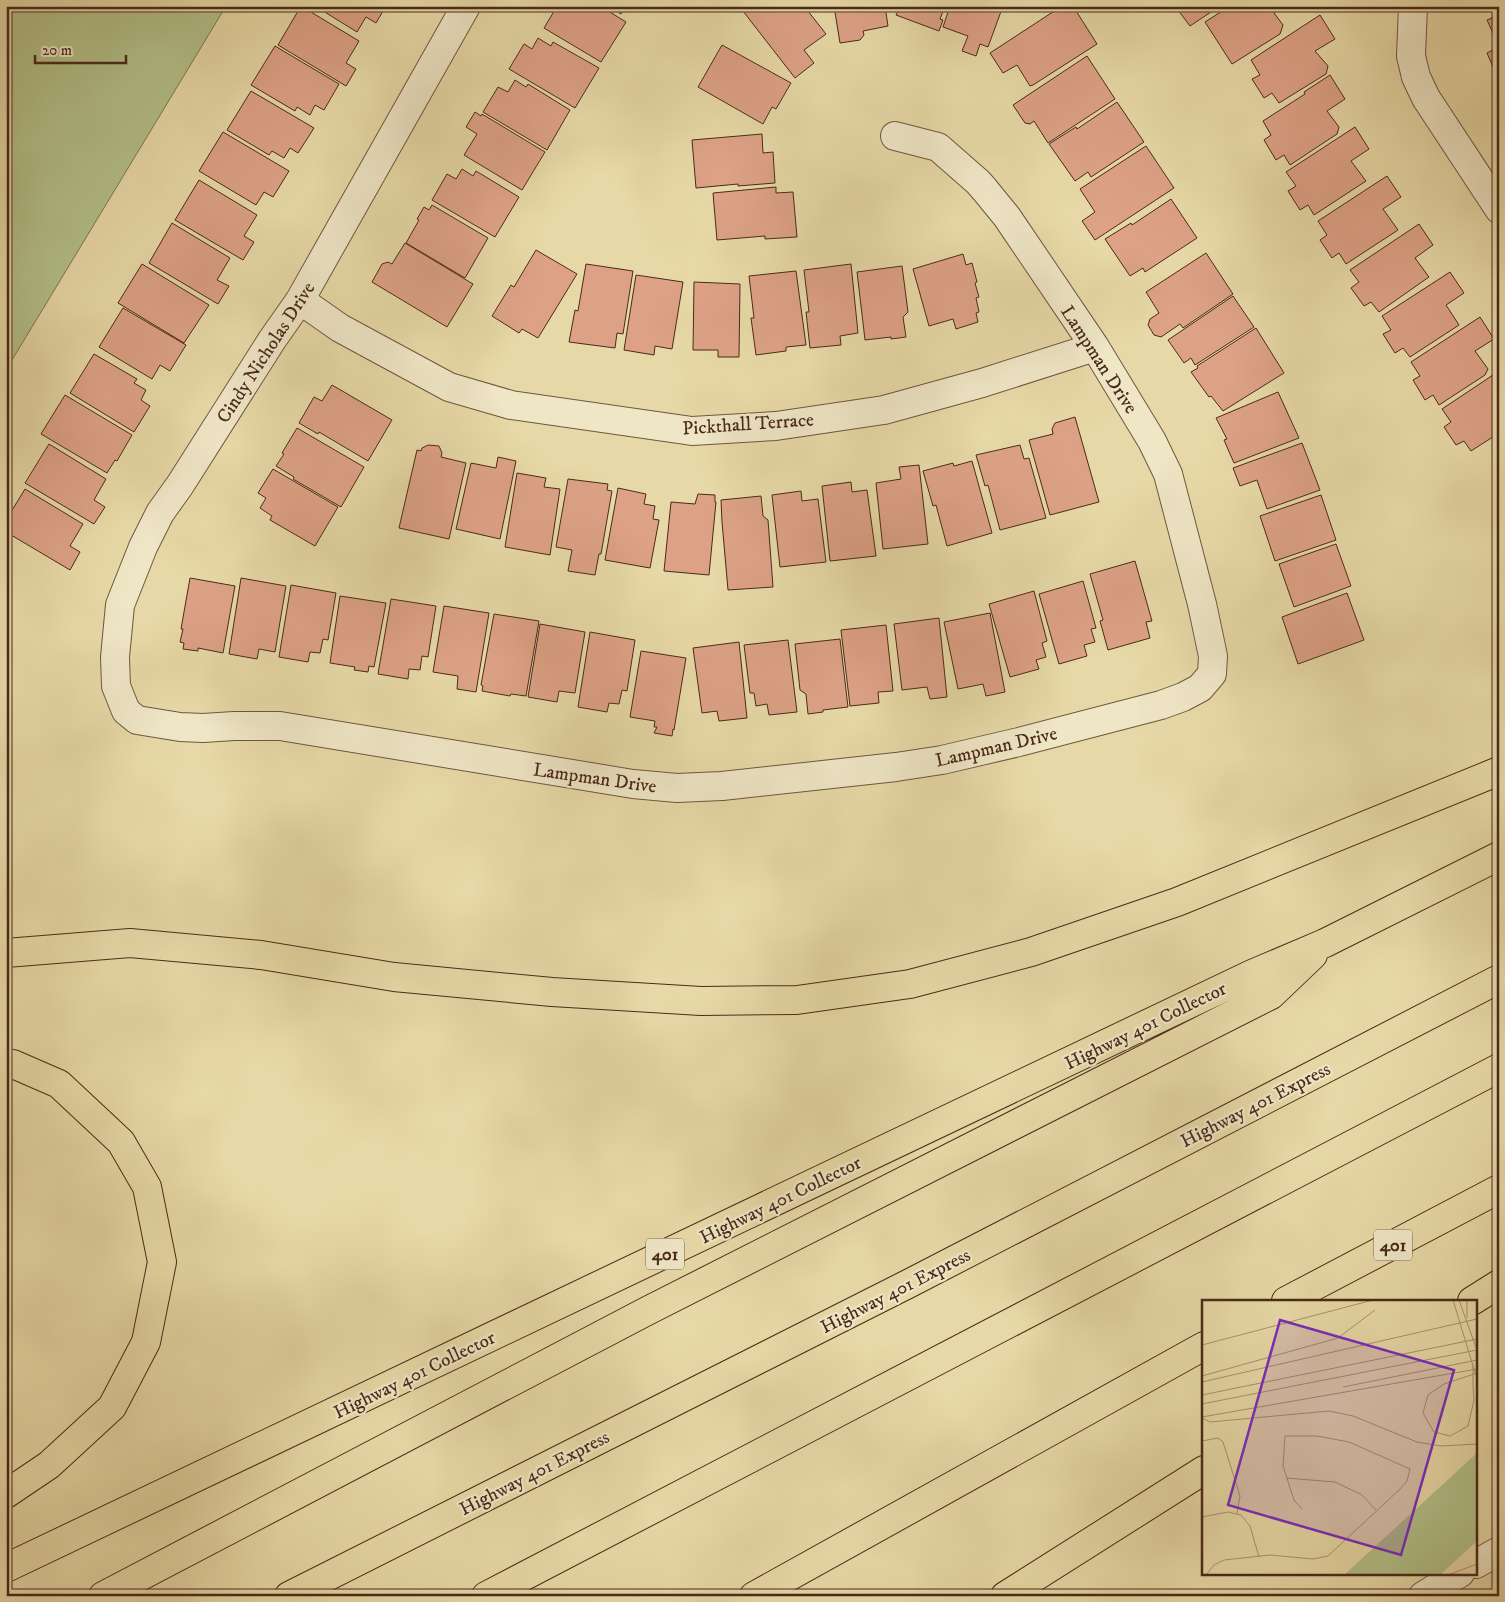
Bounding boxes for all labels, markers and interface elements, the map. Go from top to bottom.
scale bar [35,32,126,64]
text: 20 m [42,41,72,60]
street label: Cindy Nicholas Drive [212,278,321,428]
street label: Lampman Drive [1055,301,1142,418]
street label: Pickthall Terrace [682,408,815,441]
street label: Lampman Drive [933,722,1060,773]
street label: Lampman Drive [532,758,658,799]
street label: Highway 401 Collector [1061,977,1230,1075]
street label: Highway 401 Express [1177,1058,1334,1153]
street label: Highway 401 Collector [696,1151,865,1249]
road number: 401 [1374,1230,1412,1260]
road number: 401 [646,1238,684,1270]
street label: Highway 401 Express [817,1244,974,1339]
inset map [1202,1300,1478,1574]
street label: Highway 401 Collector [330,1326,499,1424]
street label: Highway 401 Express [456,1426,613,1521]

